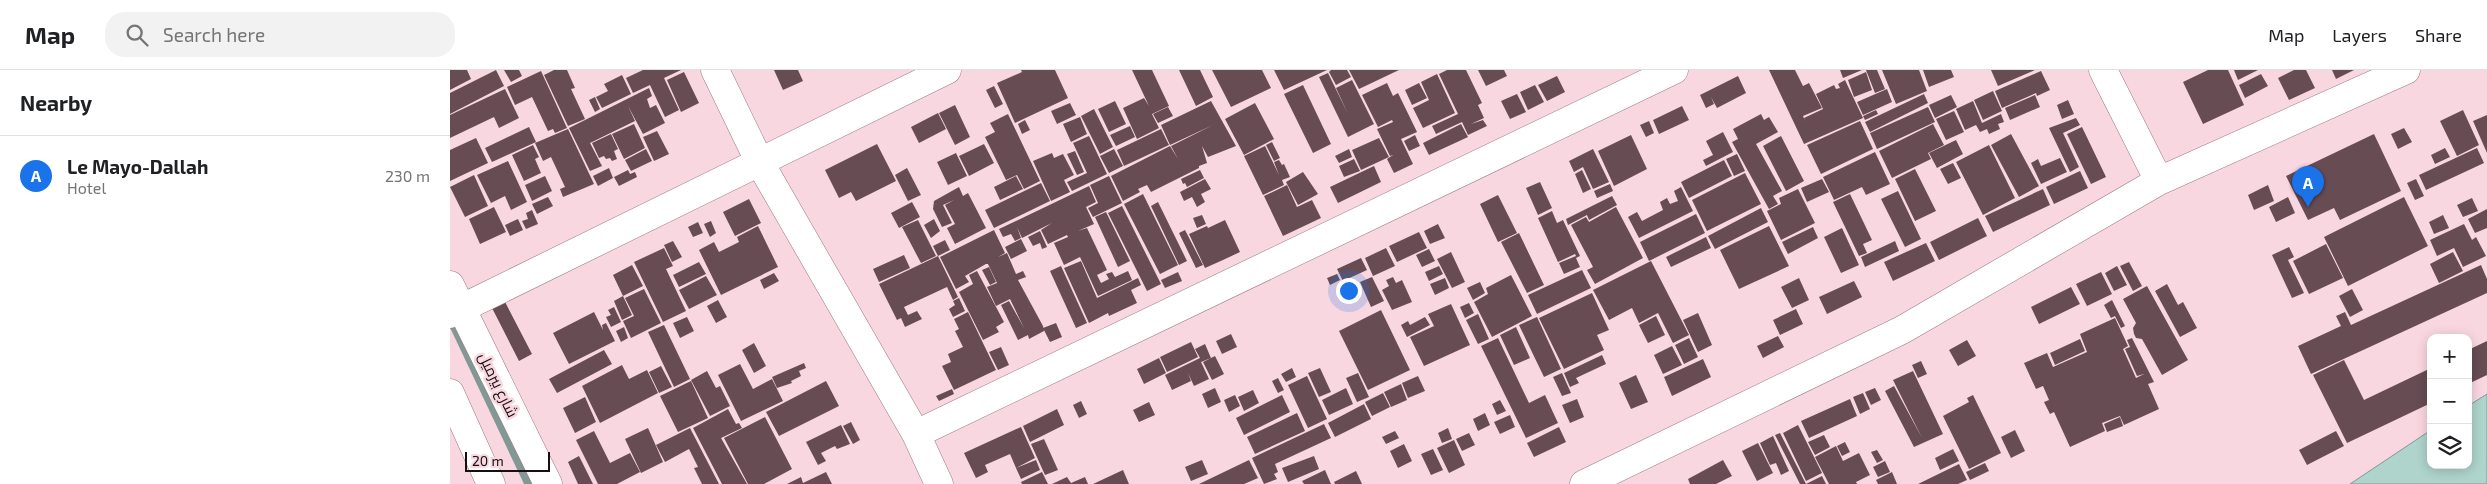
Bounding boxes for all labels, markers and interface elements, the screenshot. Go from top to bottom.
search box [105,12,455,57]
text: Map [25,20,75,49]
icon: search [123,21,151,49]
text: Search here [163,23,265,46]
text: Map [2268,24,2304,46]
text: Layers [2332,24,2387,46]
text: Share [2415,24,2462,46]
text: Nearby [20,90,92,115]
text: Le Mayo-Dallah [67,155,208,178]
text: A [31,166,41,185]
text: 230 m [385,166,430,185]
pin: A [2292,166,2324,207]
text: Hotel [67,178,106,197]
your location [1336,278,1362,304]
map controls [2427,334,2472,469]
button: + [2427,334,2472,379]
street label: شارع بيرميل [473,349,522,421]
button: − [2427,379,2472,424]
button: layers [2427,424,2472,469]
scale bar [465,449,550,472]
text: 20 m [472,452,504,469]

